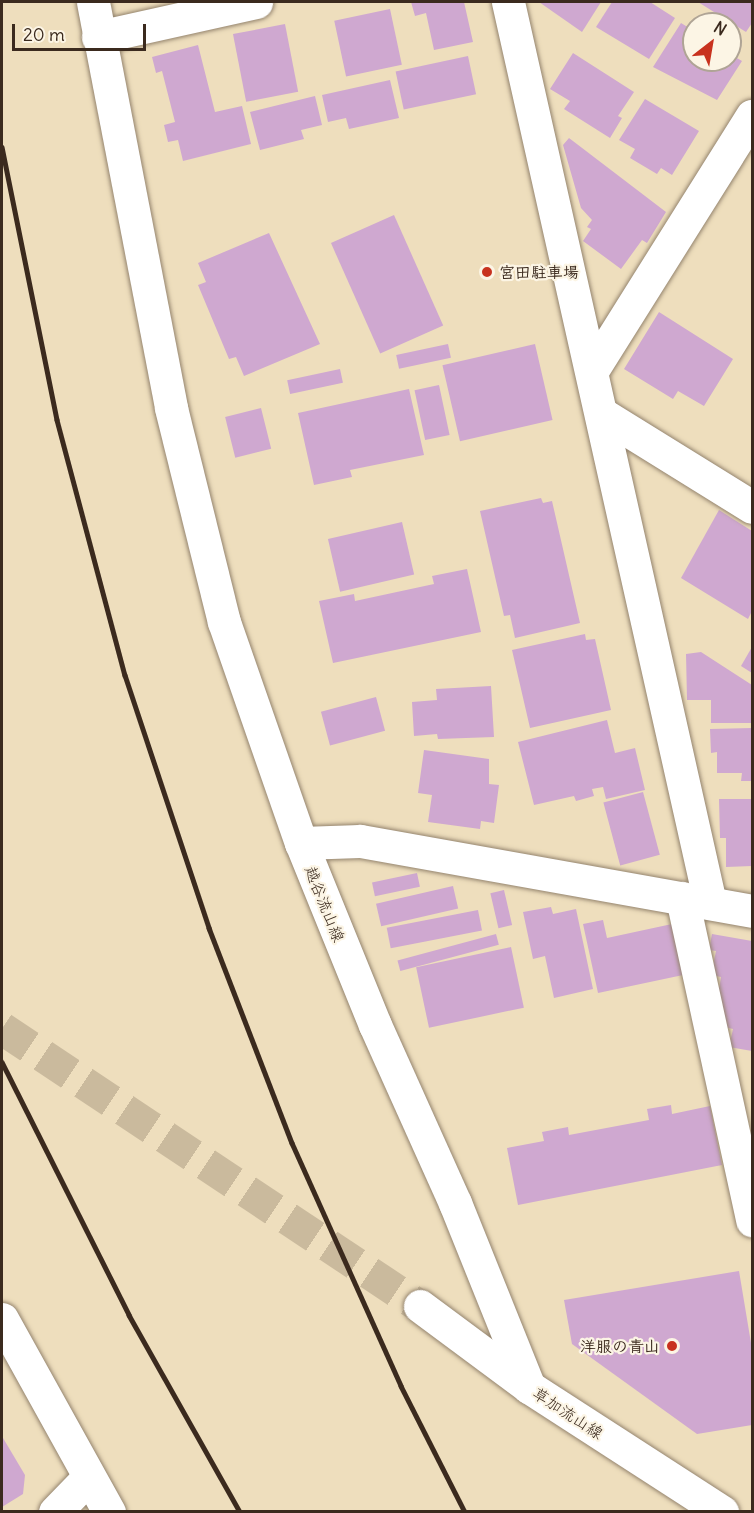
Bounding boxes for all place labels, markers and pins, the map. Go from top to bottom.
place label: 宮田駐車場 [499,262,579,282]
marker: 宮田駐車場 [480,265,494,279]
place label: 洋服の青山 [580,1336,660,1356]
marker: 洋服の青山 [665,1339,679,1353]

